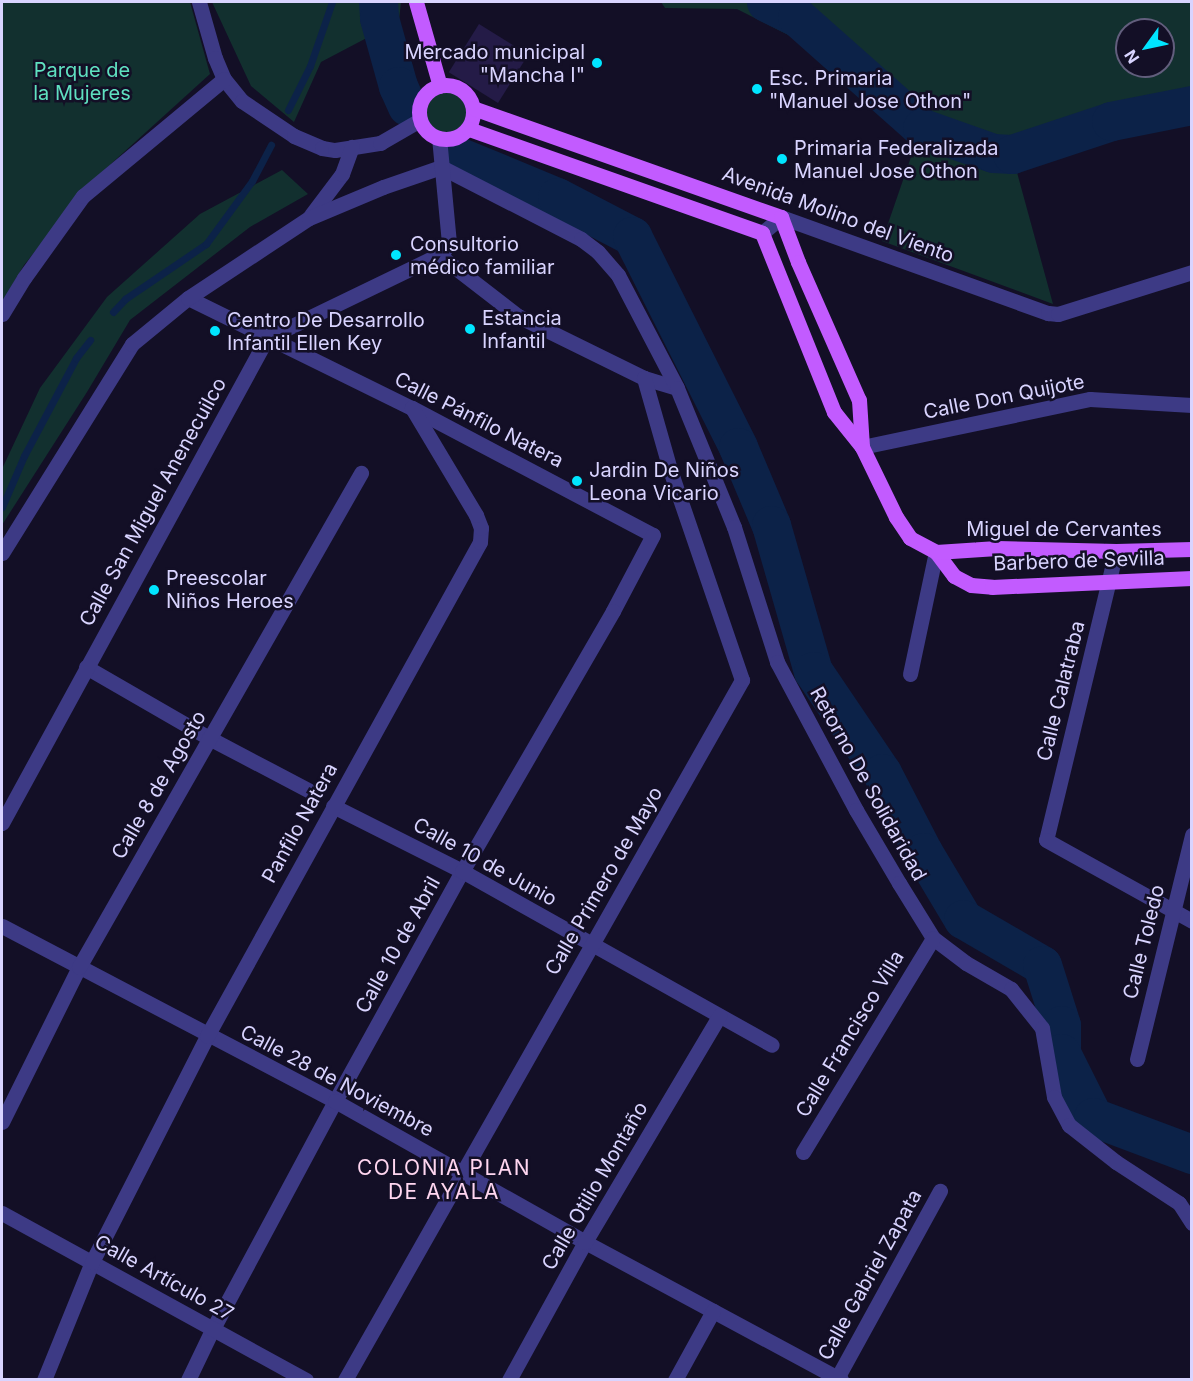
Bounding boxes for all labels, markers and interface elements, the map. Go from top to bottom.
north arrow [1115,18,1175,78]
place label: Mercado municipal "Mancha I" [405,40,585,87]
text: N [1120,46,1143,67]
marker: Mercado municipal "Mancha I" [590,56,604,70]
park label: Parque de la Mujeres [33,58,131,105]
place label: Esc. Primaria "Manuel Jose Othon" [769,66,971,113]
marker: Esc. Primaria "Manuel Jose Othon" [750,82,764,96]
place label: Primaria Federalizada Manuel Jose Othon [794,136,999,183]
marker: Primaria Federalizada Manuel Jose Othon [775,152,789,166]
street label: Avenida Molino del Viento [719,162,957,268]
place label: Consultorio médico familiar [410,232,554,279]
marker: Consultorio médico familiar [387,246,405,264]
place label: Estancia Infantil [482,306,562,353]
place label: Centro De Desarrollo Infantil Ellen Key [227,308,425,355]
marker: Estancia Infantil [463,322,477,336]
marker: Centro De Desarrollo Infantil Ellen Key [208,324,222,338]
street label: Calle Pánfilo Natera [391,367,567,473]
street label: Calle Don Quijote [921,370,1087,424]
street label: Calle San Miguel Anenecuilco [74,373,232,631]
place label: Jardin De Niños Leona Vicario [589,458,739,505]
marker: Jardin De Niños Leona Vicario [570,474,584,488]
street label: Miguel de Cervantes [966,517,1162,541]
street label: Barbero de Sevilla [993,546,1165,576]
place label: Preescolar Niños Heroes [166,566,294,613]
marker: Preescolar Niños Heroes [147,583,161,597]
street label: Calle Calatraba [1032,618,1090,764]
street label: Retorno De Solidaridad [805,683,931,885]
street label: Calle 8 de Agosto [107,707,211,863]
street label: Panfilo Natera [257,759,343,887]
street label: Calle Primero de Mayo [540,782,668,980]
street label: Calle 10 de Junio [409,813,561,911]
street label: Calle 10 de Abril [351,873,445,1017]
street label: Calle Toledo [1118,882,1170,1002]
street label: Calle Francisco Villa [791,946,909,1122]
street label: Calle 28 de Noviembre [236,1020,438,1142]
street label: Calle Otilio Montaño [537,1098,653,1274]
district label: COLONIA PLAN DE AYALA [357,1155,531,1205]
street label: Calle Gabriel Zapata [813,1185,927,1365]
street label: Calle Artículo 27 [90,1230,238,1326]

